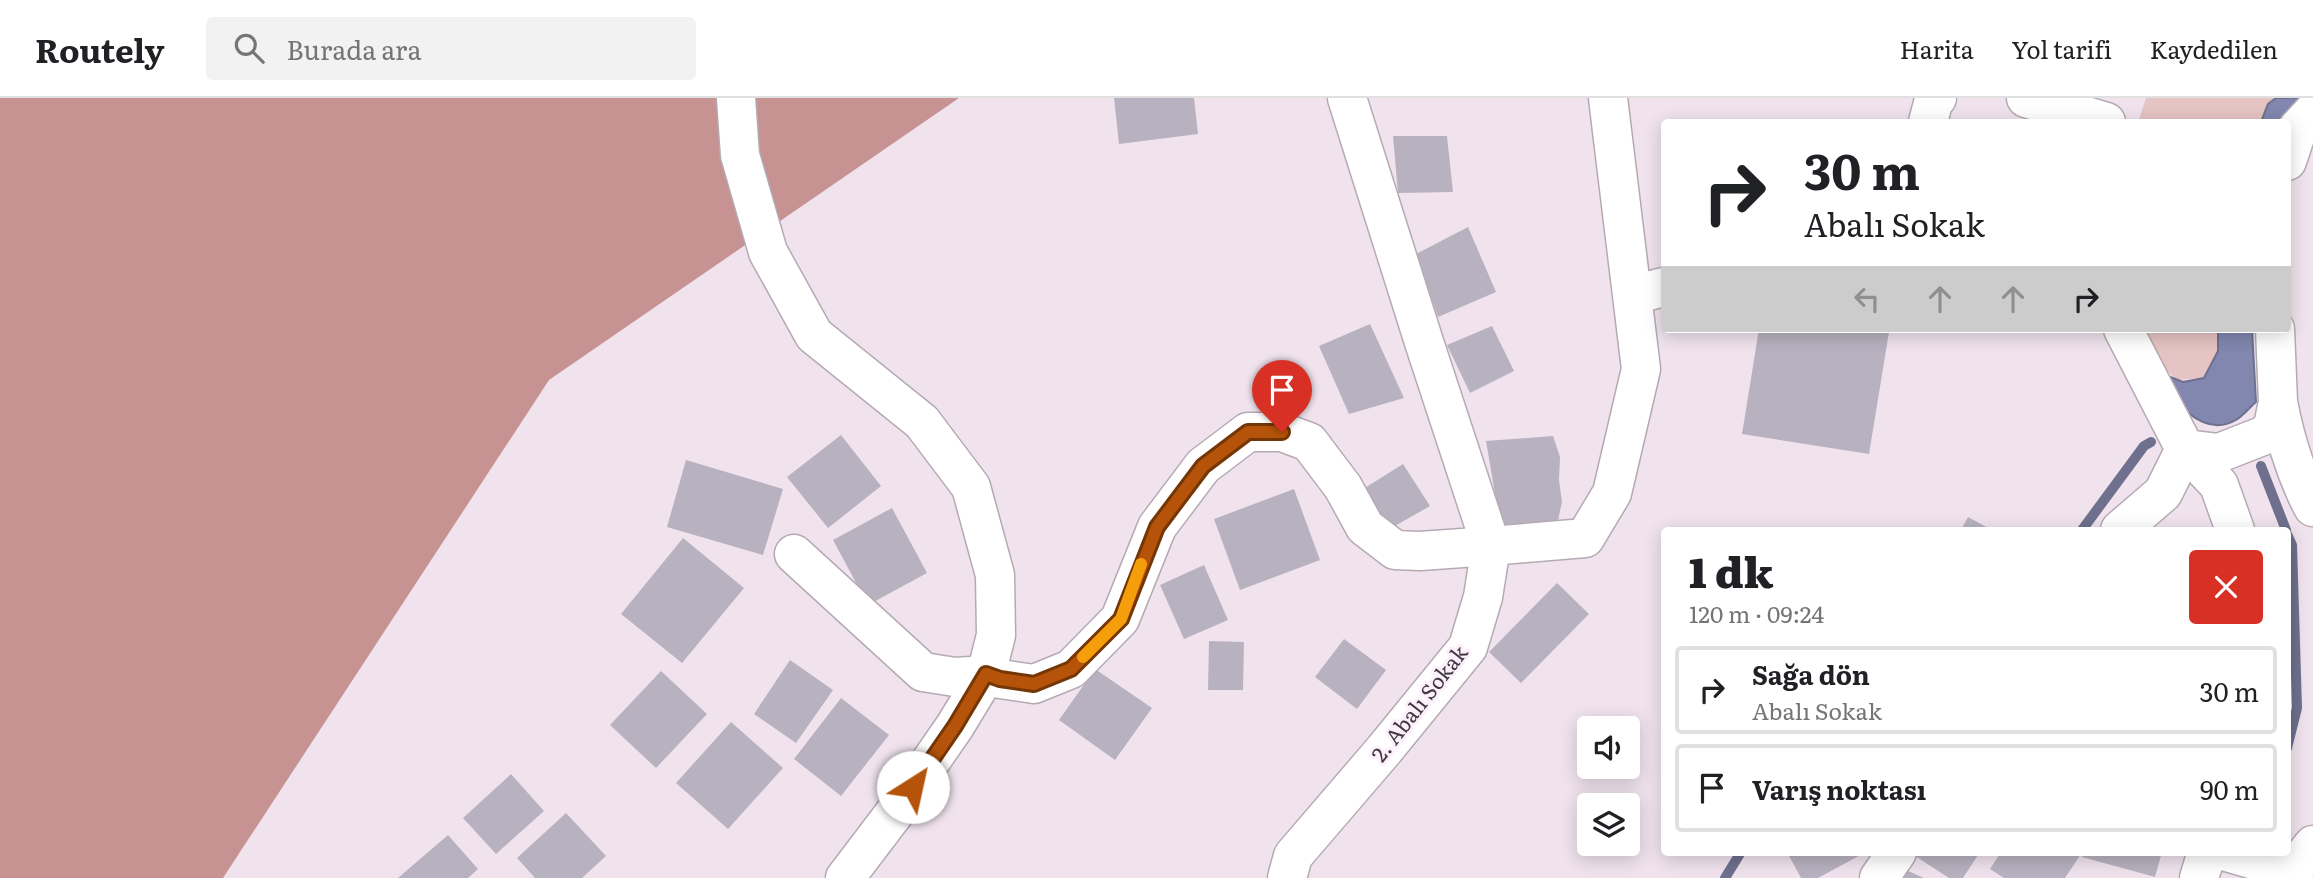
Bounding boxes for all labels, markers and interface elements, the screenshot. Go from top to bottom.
search box [206,17,696,80]
text: Routely [35,24,164,73]
icon: search [230,29,268,67]
text: Burada ara [286,29,421,68]
text: Harita [1900,31,1974,66]
text: Yol tarifi [2012,31,2112,66]
text: Kaydedilen [2150,31,2278,66]
text: 30 m [1804,132,1920,205]
icon: right [1689,147,1780,238]
text: Abalı Sokak [1804,199,1985,247]
icon: left [1848,280,1886,318]
icon: ahead [1921,280,1959,318]
icon: ahead [1994,280,2032,318]
icon: right [2067,280,2105,318]
pin [1252,360,1312,432]
icon: arrive [1263,371,1301,409]
text: 1 dk [1689,539,1774,601]
button: close [2189,550,2263,624]
text: 120 m · 09:24 [1689,596,1824,630]
street label: 2. Abalı Sokak [1363,637,1474,767]
text: Sağa dön [1752,654,1870,693]
icon: right [1693,671,1731,709]
text: 30 m [2199,671,2259,710]
text: Abalı Sokak [1752,693,1882,727]
map controls [1577,716,1640,856]
button: sound [1577,716,1640,779]
position arrow [876,750,950,824]
icon: arrive [1693,769,1731,807]
text: Varış noktası [1752,769,1926,808]
text: 90 m [2200,769,2259,808]
button: layers [1577,793,1640,856]

